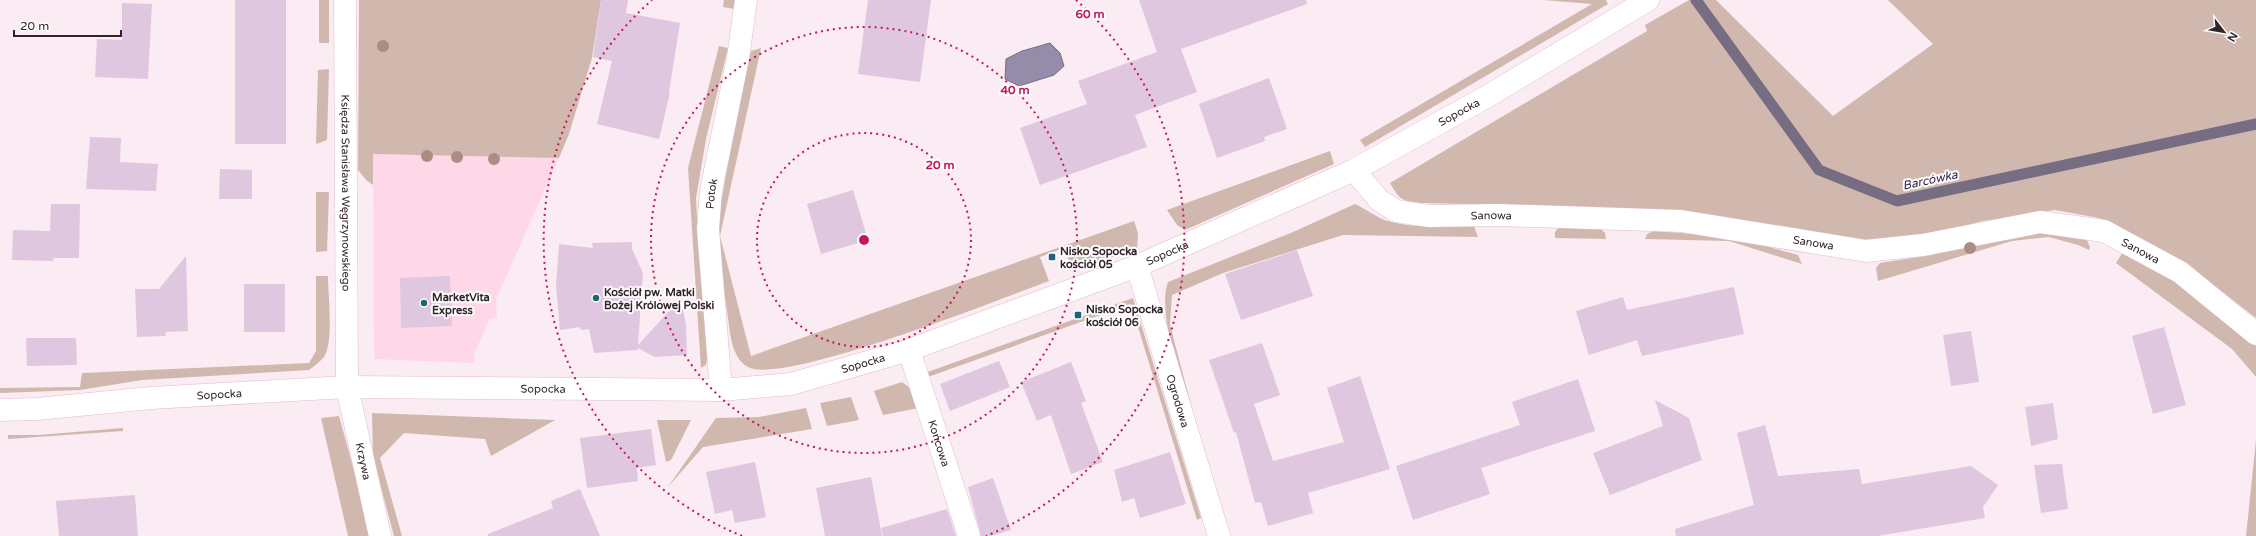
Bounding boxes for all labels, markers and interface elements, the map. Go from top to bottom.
text: 60 m [1075,7,1105,21]
scale bar [14,12,121,38]
north arrow [2204,12,2244,52]
text: 20 m [20,19,49,33]
text: N [2224,30,2240,44]
text: 40 m [1000,83,1030,97]
street label: Księdza Stanisława Węgrzynowskiego [339,95,353,292]
street label: Sopocka [1436,95,1482,129]
text: 20 m [925,158,955,172]
water label: Barcówka [1901,167,1959,193]
street label: Potok [703,177,720,209]
street label: Sanowa [1471,208,1512,222]
centre of rings [857,233,871,247]
street label: Sanowa [1792,233,1835,252]
street label: Sanowa [2119,235,2162,266]
street label: Sopocka [1144,238,1191,268]
place label: Nisko Sopocka kościół 05 [1060,245,1137,271]
marker: Nisko Sopocka kościół 05 [1047,252,1057,262]
place label: Kościół pw. Matki Bożej Królowej Polski [604,286,715,313]
place label: MarketVita Express [432,291,490,318]
marker: Kościół pw. Matki Bożej Królowej Polski [591,293,601,303]
marker: MarketVita Express [419,298,429,308]
place label: Nisko Sopocka kościół 06 [1086,303,1163,329]
marker: Nisko Sopocka kościół 06 [1073,310,1083,320]
street label: Sopocka [839,351,886,376]
street label: Ogrodowa [1164,373,1192,429]
street label: Sopocka [521,382,566,395]
street label: Sopocka [196,386,242,402]
street label: Końcowa [926,418,953,468]
street label: Krzywa [353,441,374,481]

